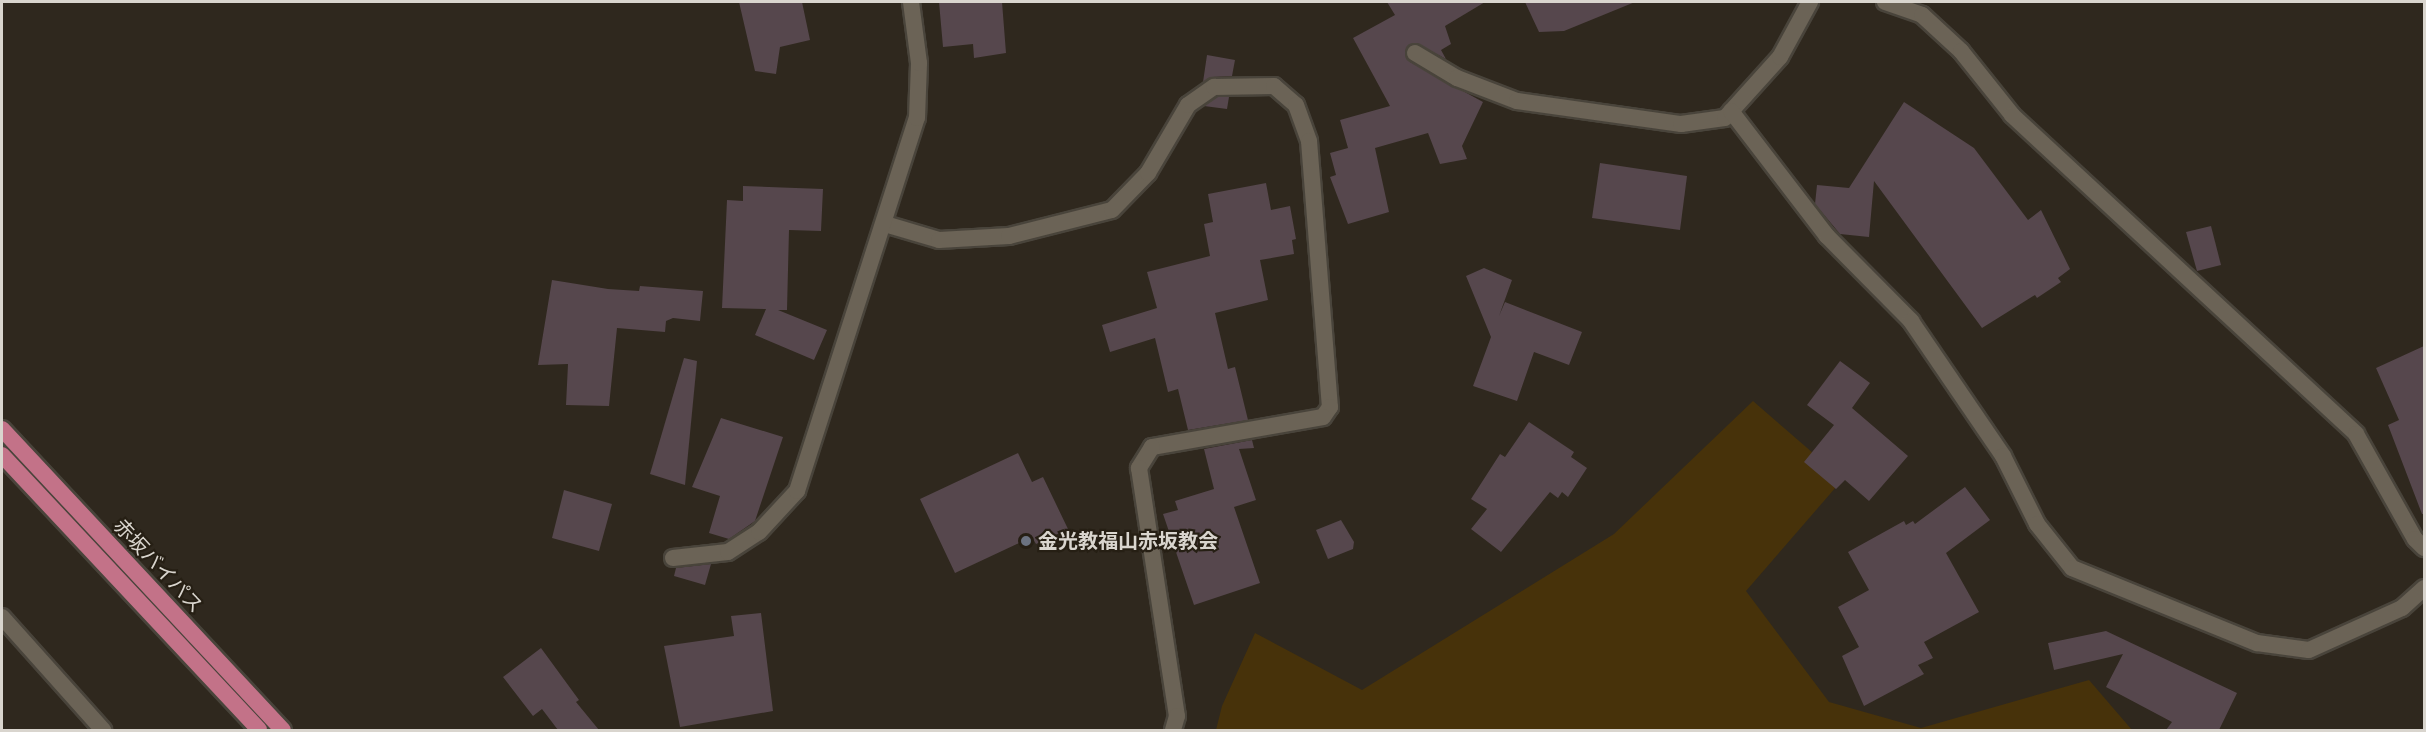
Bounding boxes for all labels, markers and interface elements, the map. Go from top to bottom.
street label: 赤坂バイパス [108,514,208,618]
place label: 金光教福山赤坂教会 [1038,529,1218,553]
marker: 金光教福山赤坂教会 [1019,534,1033,548]

